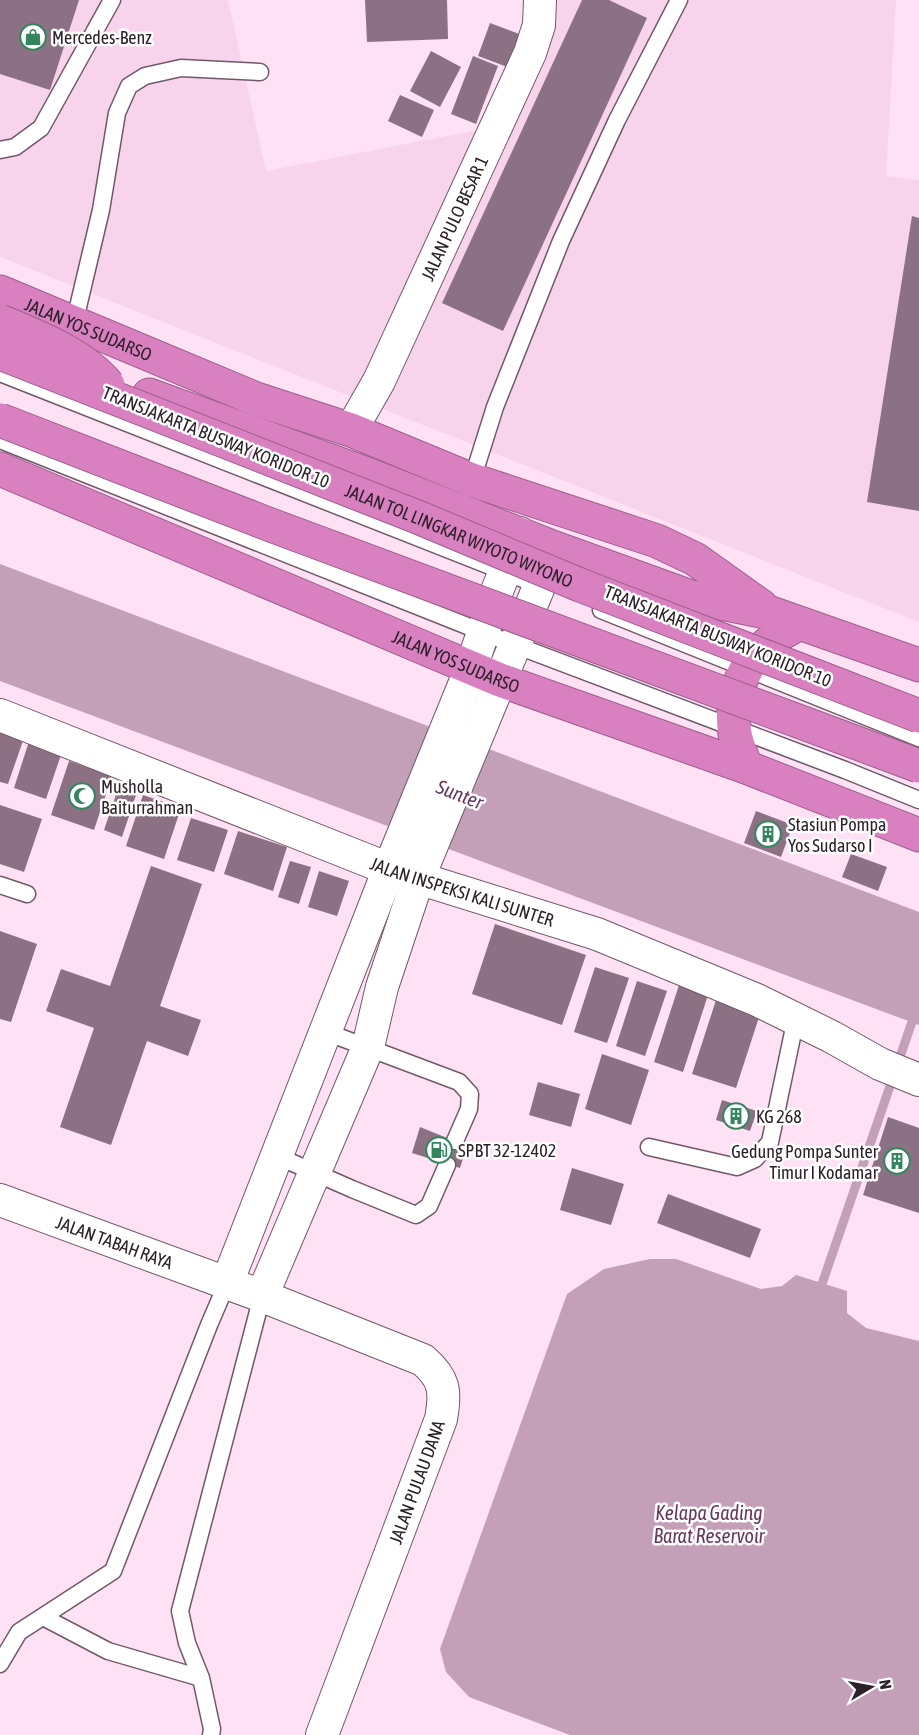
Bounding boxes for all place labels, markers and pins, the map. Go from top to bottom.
shop icon: Mercedes-Benz [18,22,48,52]
place label: Mercedes-Benz [52,27,152,48]
place label: Musholla Baiturrahman [101,776,193,818]
mosque icon: Musholla Baiturrahman [67,781,97,811]
place label: Stasiun Pompa Yos Sudarso I [788,814,886,856]
building icon: Stasiun Pompa Yos Sudarso I [753,819,783,849]
building icon: KG 268 [721,1101,751,1131]
place label: KG 268 [756,1106,802,1127]
fuel station icon: SPBT 32-12402 [424,1135,454,1165]
place label: SPBT 32-12402 [458,1140,556,1161]
place label: Gedung Pompa Sunter Timur I Kodamar [731,1141,879,1183]
building icon: Gedung Pompa Sunter Timur I Kodamar [882,1146,912,1176]

